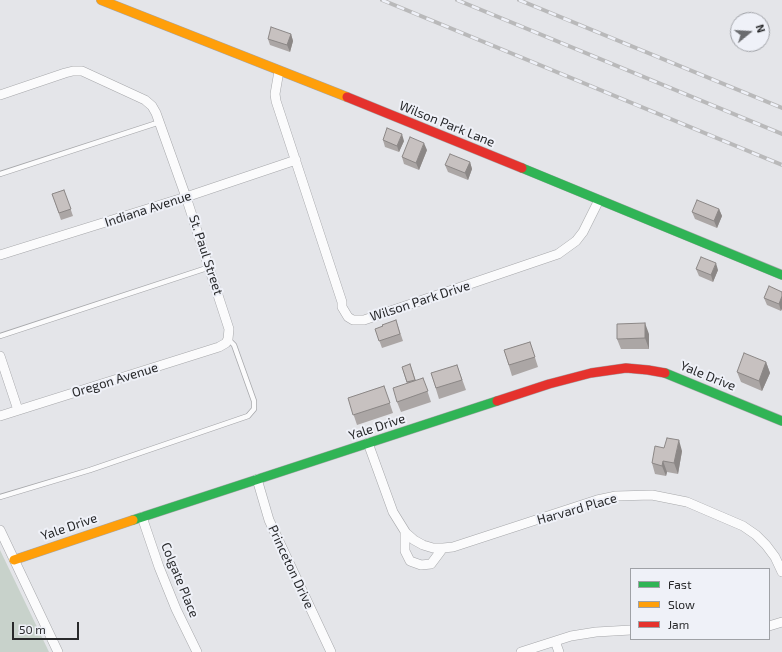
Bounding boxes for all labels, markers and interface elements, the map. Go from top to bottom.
north arrow [730,12,770,52]
text: N [754,23,768,34]
street label: Wilson Park Lane [397,98,497,150]
street label: Indiana Avenue [103,188,193,230]
street label: St. Paul Street [186,213,226,297]
street label: Wilson Park Drive [368,277,472,325]
street label: Yale Drive [678,358,738,394]
street label: Oregon Avenue [70,359,160,401]
street label: Yale Drive [347,411,407,443]
street label: Harvard Place [535,490,619,528]
street label: Yale Drive [39,510,99,544]
street label: Princeton Drive [265,523,317,611]
street label: Colgate Place [158,540,202,620]
legend [630,568,770,640]
text: Fast [668,577,691,591]
text: Slow [668,597,695,611]
scale bar [14,614,81,640]
text: Jam [668,617,689,631]
text: 50 m [19,622,46,636]

